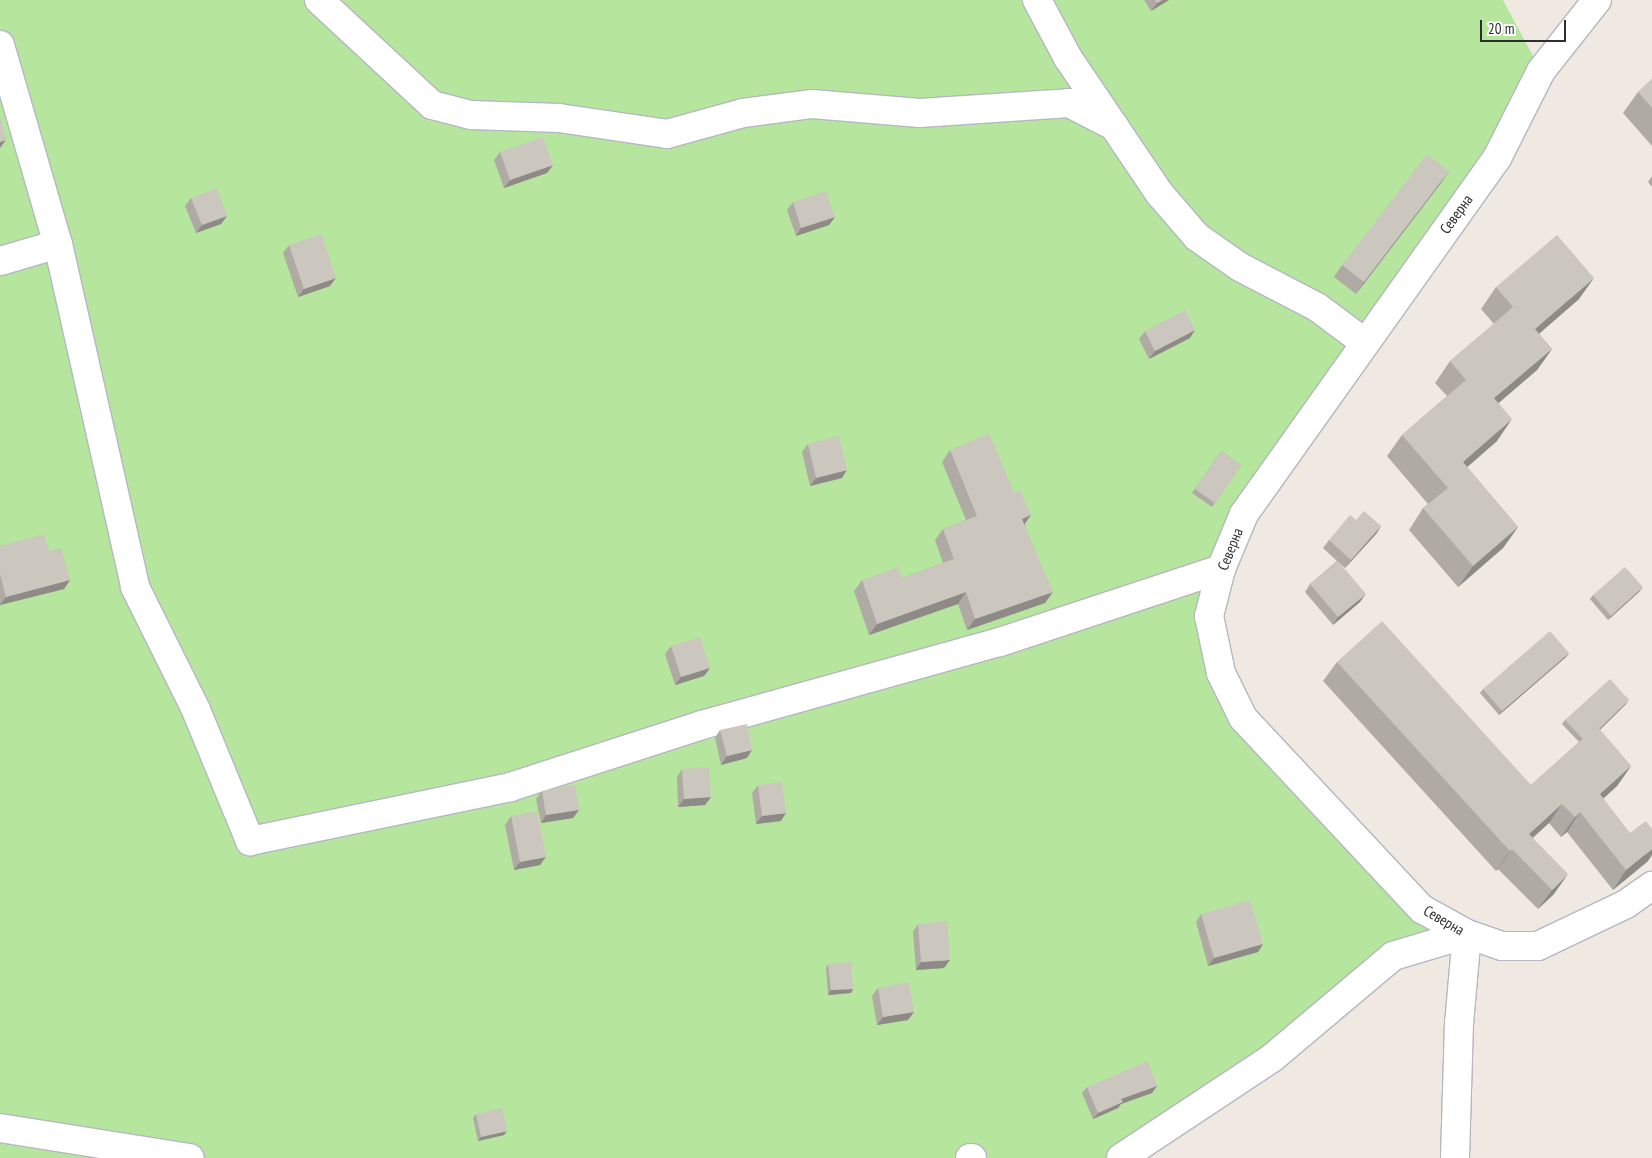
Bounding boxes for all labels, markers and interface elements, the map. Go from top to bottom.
scale bar [1482,10,1568,42]
text: 20 m [1488,19,1514,38]
street label: Северна [1436,191,1476,237]
street label: Северна [1213,525,1247,573]
street label: Северна [1420,901,1468,939]

